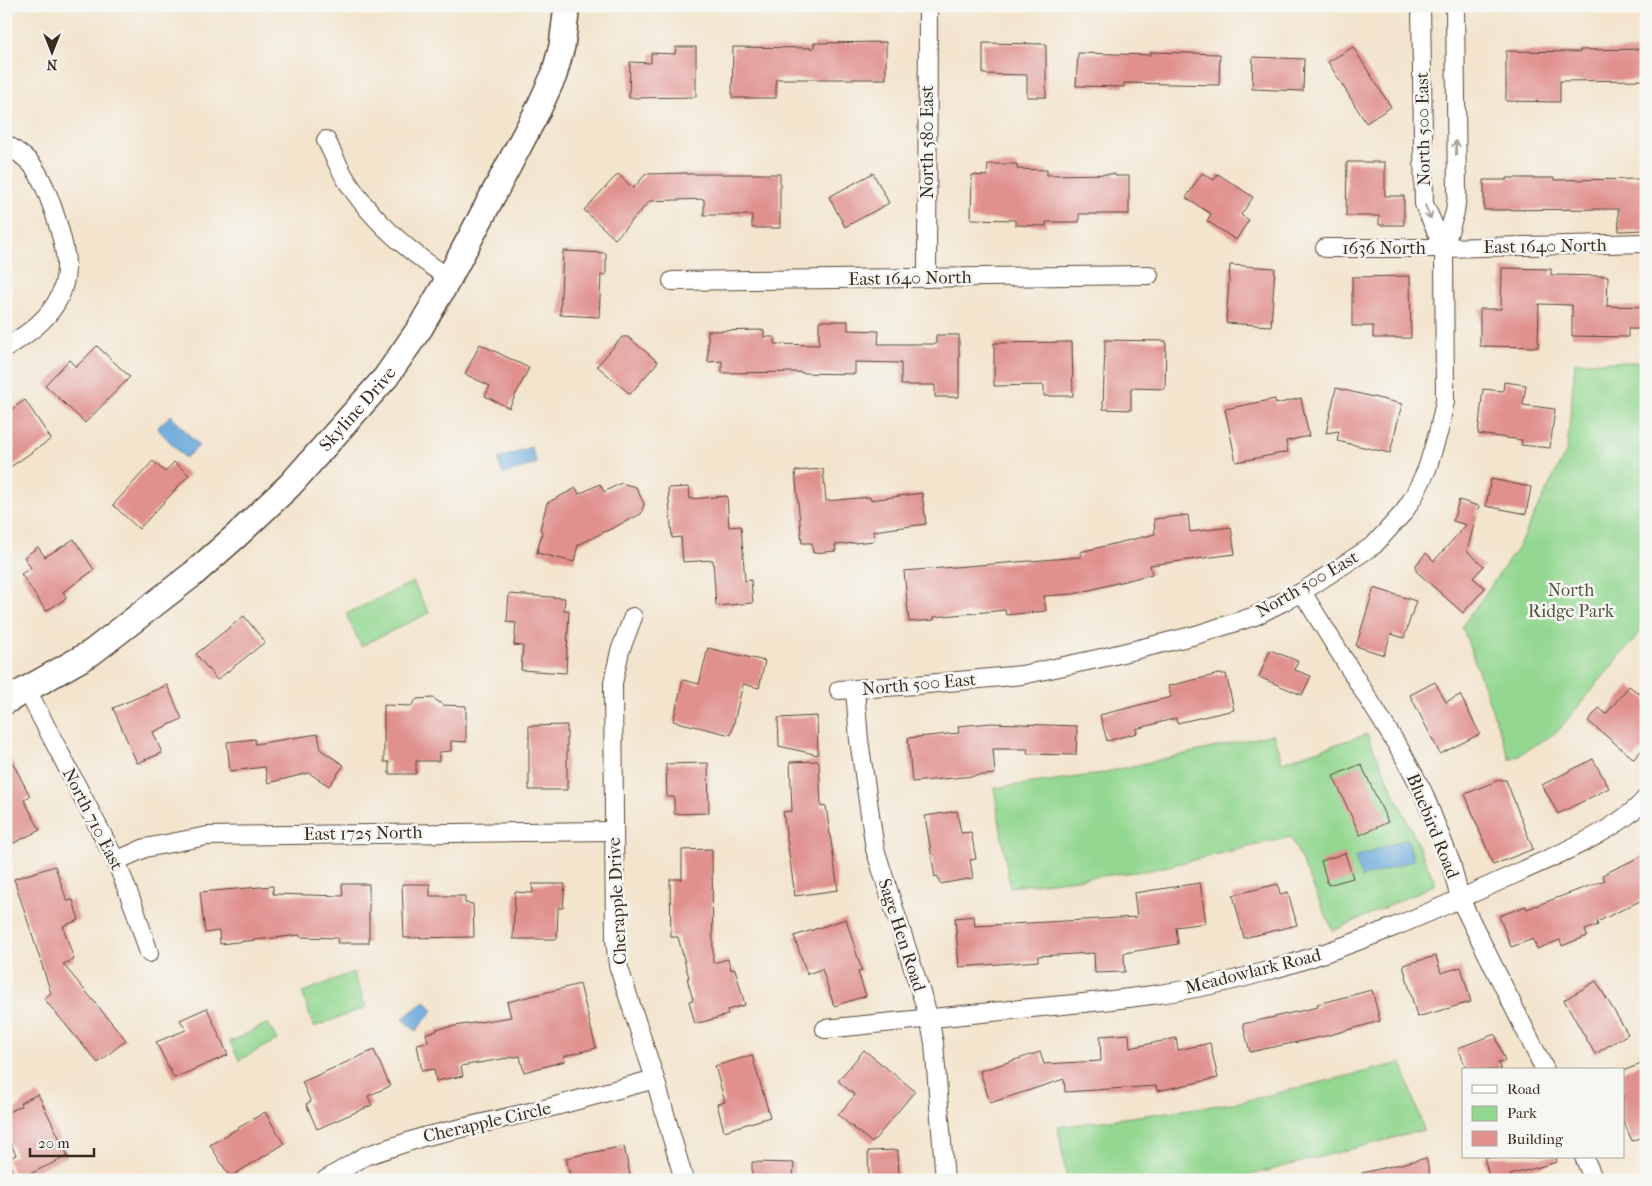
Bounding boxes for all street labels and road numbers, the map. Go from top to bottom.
street label: North 500 East [1412,71,1435,186]
street label: North 580 East [917,85,938,199]
street label: East 1640 North [1483,235,1607,258]
street label: 1636 North [1342,238,1426,259]
street label: East 1640 North [848,267,972,290]
street label: Skyline Drive [315,363,401,456]
street label: North 500 East [1253,546,1362,622]
street label: North 500 East [861,669,977,700]
street label: North 710 East [58,765,128,874]
street label: Bluebird Road [1402,771,1463,882]
street label: East 1725 North [303,822,423,845]
street label: Cherapple Drive [604,836,631,965]
street label: Sage Hen Road [873,876,930,994]
street label: Meadowlark Road [1183,944,1323,999]
street label: Cherapple Circle [421,1098,553,1147]

